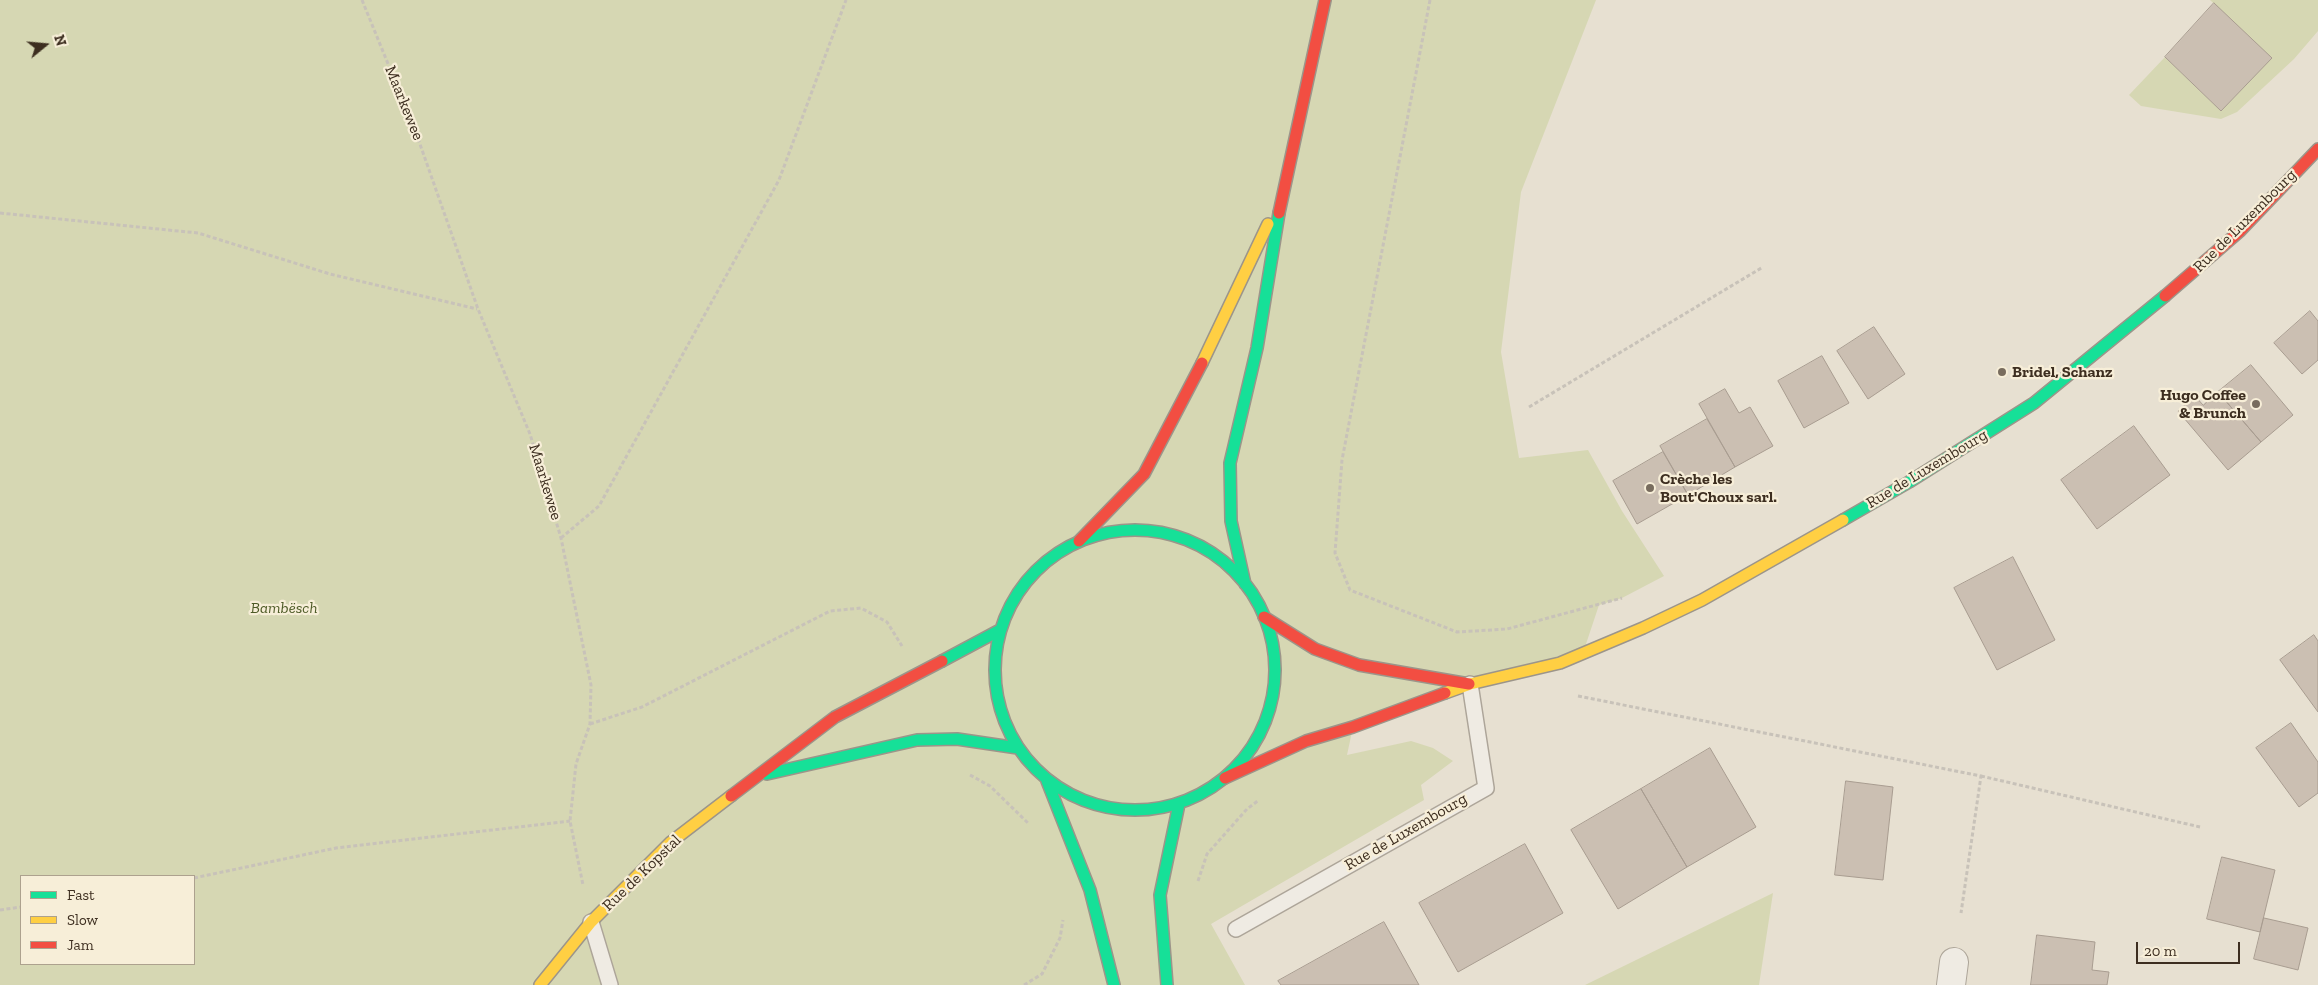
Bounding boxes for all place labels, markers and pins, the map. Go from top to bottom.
place label: Bridel, Schanz [2012,362,2113,382]
marker: Bridel, Schanz [1996,366,2008,378]
place label: Hugo Coffee & Brunch [2160,385,2246,423]
marker: Hugo Coffee & Brunch [2250,398,2262,410]
place label: Crèche les Bout'Choux sarl. [1660,469,1777,507]
marker: Crèche les Bout'Choux sarl. [1644,482,1656,494]

